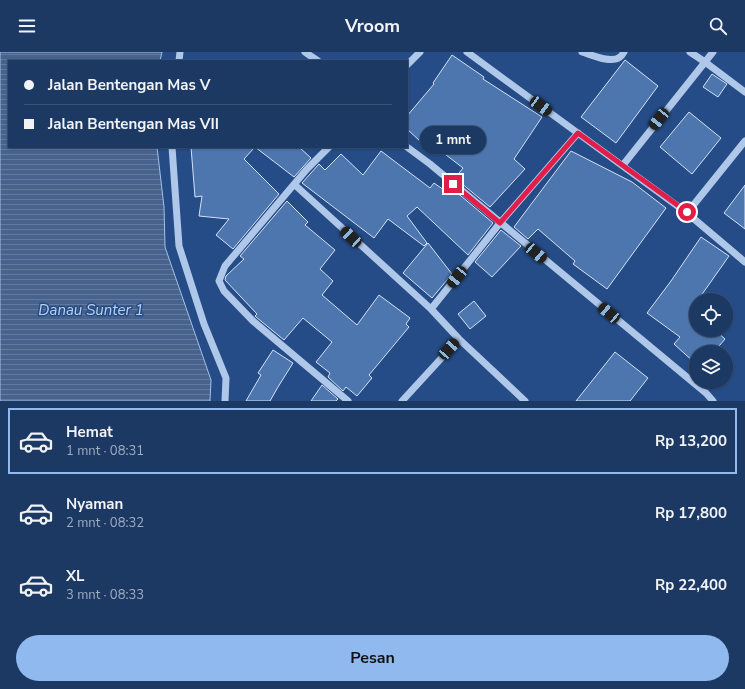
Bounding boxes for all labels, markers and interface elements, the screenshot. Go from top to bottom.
text: Vroom [345,14,400,38]
icon: menu [16,15,38,37]
icon: search [707,15,729,37]
text: Jalan Bentengan Mas V [48,75,211,95]
car [528,94,554,118]
car [647,106,671,132]
text: Jalan Bentengan Mas VII [48,114,219,134]
callout: 1 mnt [420,126,486,154]
text: 1 mnt [435,131,471,149]
route end [444,175,462,193]
route start [678,203,696,221]
car [338,224,364,250]
car [523,241,549,265]
car [445,264,469,290]
map controls [689,293,733,389]
button: locate [689,293,733,337]
water label: Danau Sunter 1 [38,300,144,320]
car [596,301,622,325]
car [437,336,461,362]
button: layers [689,345,733,389]
text: Hemat [66,422,113,442]
icon: car [18,423,54,459]
text: Rp 13,200 [655,431,727,451]
text: 1 mnt · 08:31 [66,442,144,460]
text: Nyaman [66,494,123,514]
icon: car [18,495,54,531]
text: Rp 17,800 [655,503,727,523]
text: 2 mnt · 08:32 [66,514,144,532]
text: XL [66,566,85,586]
icon: car [18,567,54,603]
text: Rp 22,400 [655,575,727,595]
text: 3 mnt · 08:33 [66,586,144,604]
button: Pesan [16,635,729,681]

